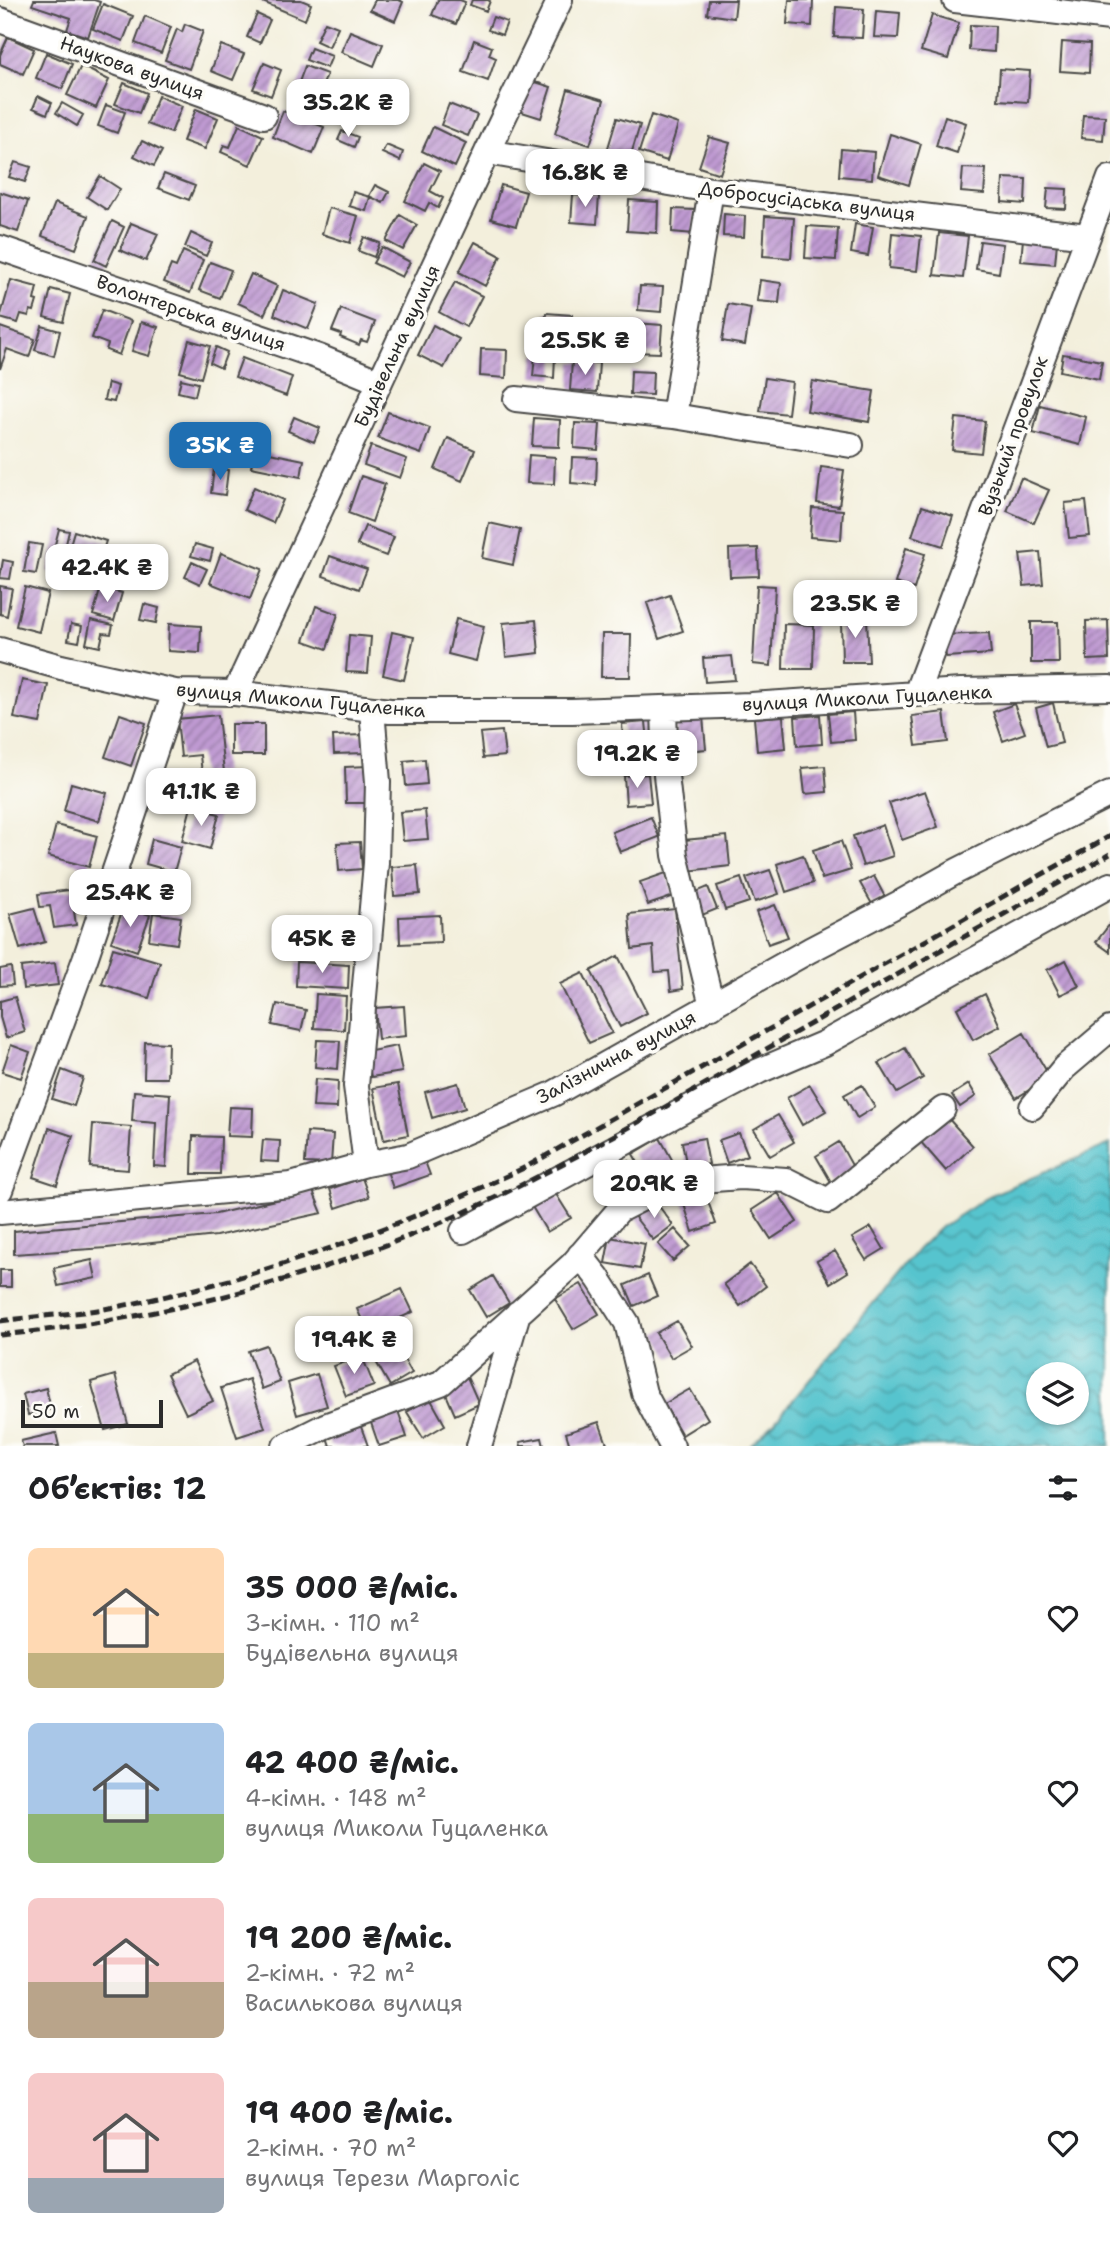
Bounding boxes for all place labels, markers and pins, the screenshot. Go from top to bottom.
pin: 35.2K ₴ [283,80,413,139]
pin: 16.8K ₴ [520,150,650,209]
pin: 25.5K ₴ [520,318,650,377]
pin: 35K ₴ [171,422,269,482]
pin: 42.4K ₴ [42,544,172,604]
pin: 23.5K ₴ [790,580,920,640]
pin: 19.2K ₴ [572,730,702,790]
pin: 41.1K ₴ [136,768,266,828]
pin: 25.4K ₴ [65,870,195,929]
pin: 45K ₴ [273,916,371,975]
pin: 20.9K ₴ [589,1160,719,1220]
pin: 19.4K ₴ [289,1316,419,1376]

